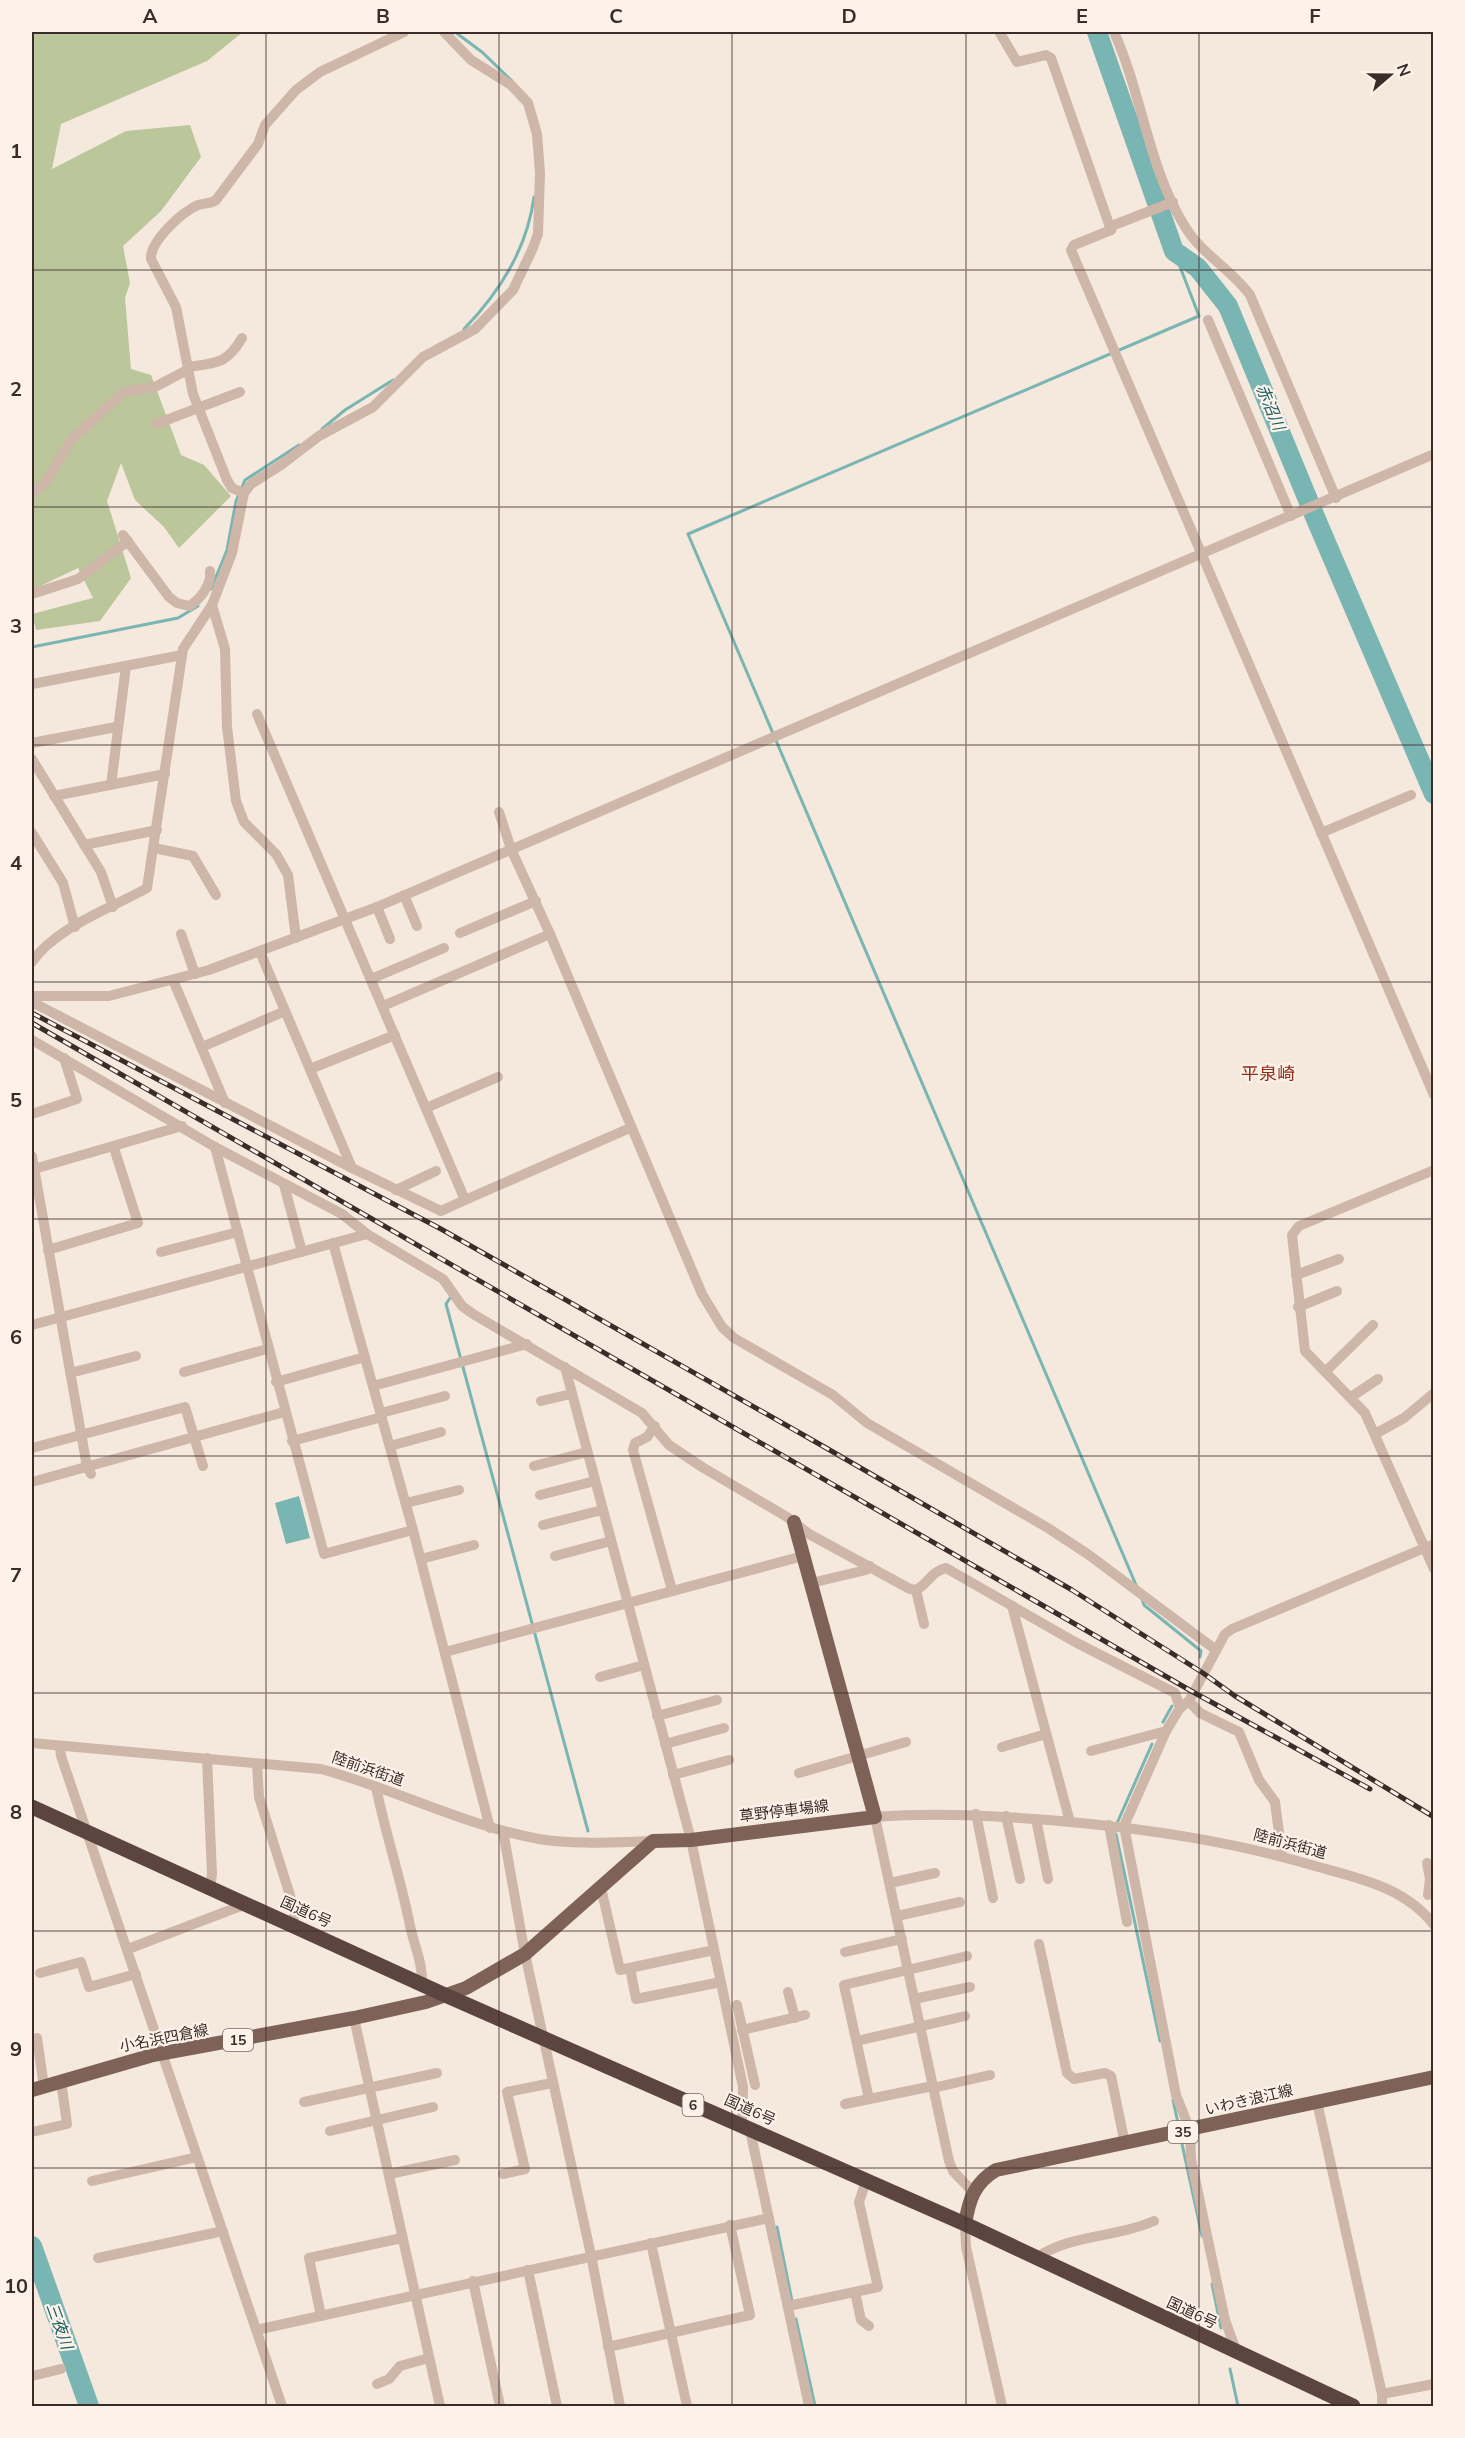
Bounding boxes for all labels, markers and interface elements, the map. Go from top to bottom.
text: A [143,3,158,28]
text: B [376,3,390,28]
text: C [609,3,623,28]
text: D [841,3,857,28]
text: E [1076,3,1088,28]
text: F [1309,3,1321,28]
north arrow [1360,45,1420,105]
text: N [1393,61,1416,79]
text: 1 [10,138,22,163]
text: 2 [10,376,22,401]
water label: 赤沼川 [1252,381,1290,435]
text: 3 [10,613,22,638]
text: 4 [10,850,22,875]
district label: 平泉崎 [1241,1062,1295,1085]
text: 5 [10,1087,22,1112]
text: 6 [10,1324,22,1349]
text: 7 [10,1562,22,1587]
street label: 陸前浜街道 [330,1747,407,1790]
street label: 草野停車場線 [738,1796,830,1825]
text: 8 [10,1799,22,1824]
street label: 陸前浜街道 [1251,1825,1329,1862]
street label: 国道6号 [278,1892,335,1931]
street label: 小名浜四倉線 [118,2020,210,2055]
road number: 15 [223,2029,253,2051]
text: 9 [10,2036,22,2061]
street label: いわき浪江線 [1203,2080,1295,2119]
street label: 国道6号 [722,2090,779,2129]
road number: 6 [682,2094,704,2116]
road number: 35 [1168,2121,1198,2143]
text: 10 [4,2273,28,2298]
street label: 国道6号 [1164,2293,1221,2333]
water label: 三夜川 [42,2300,78,2354]

